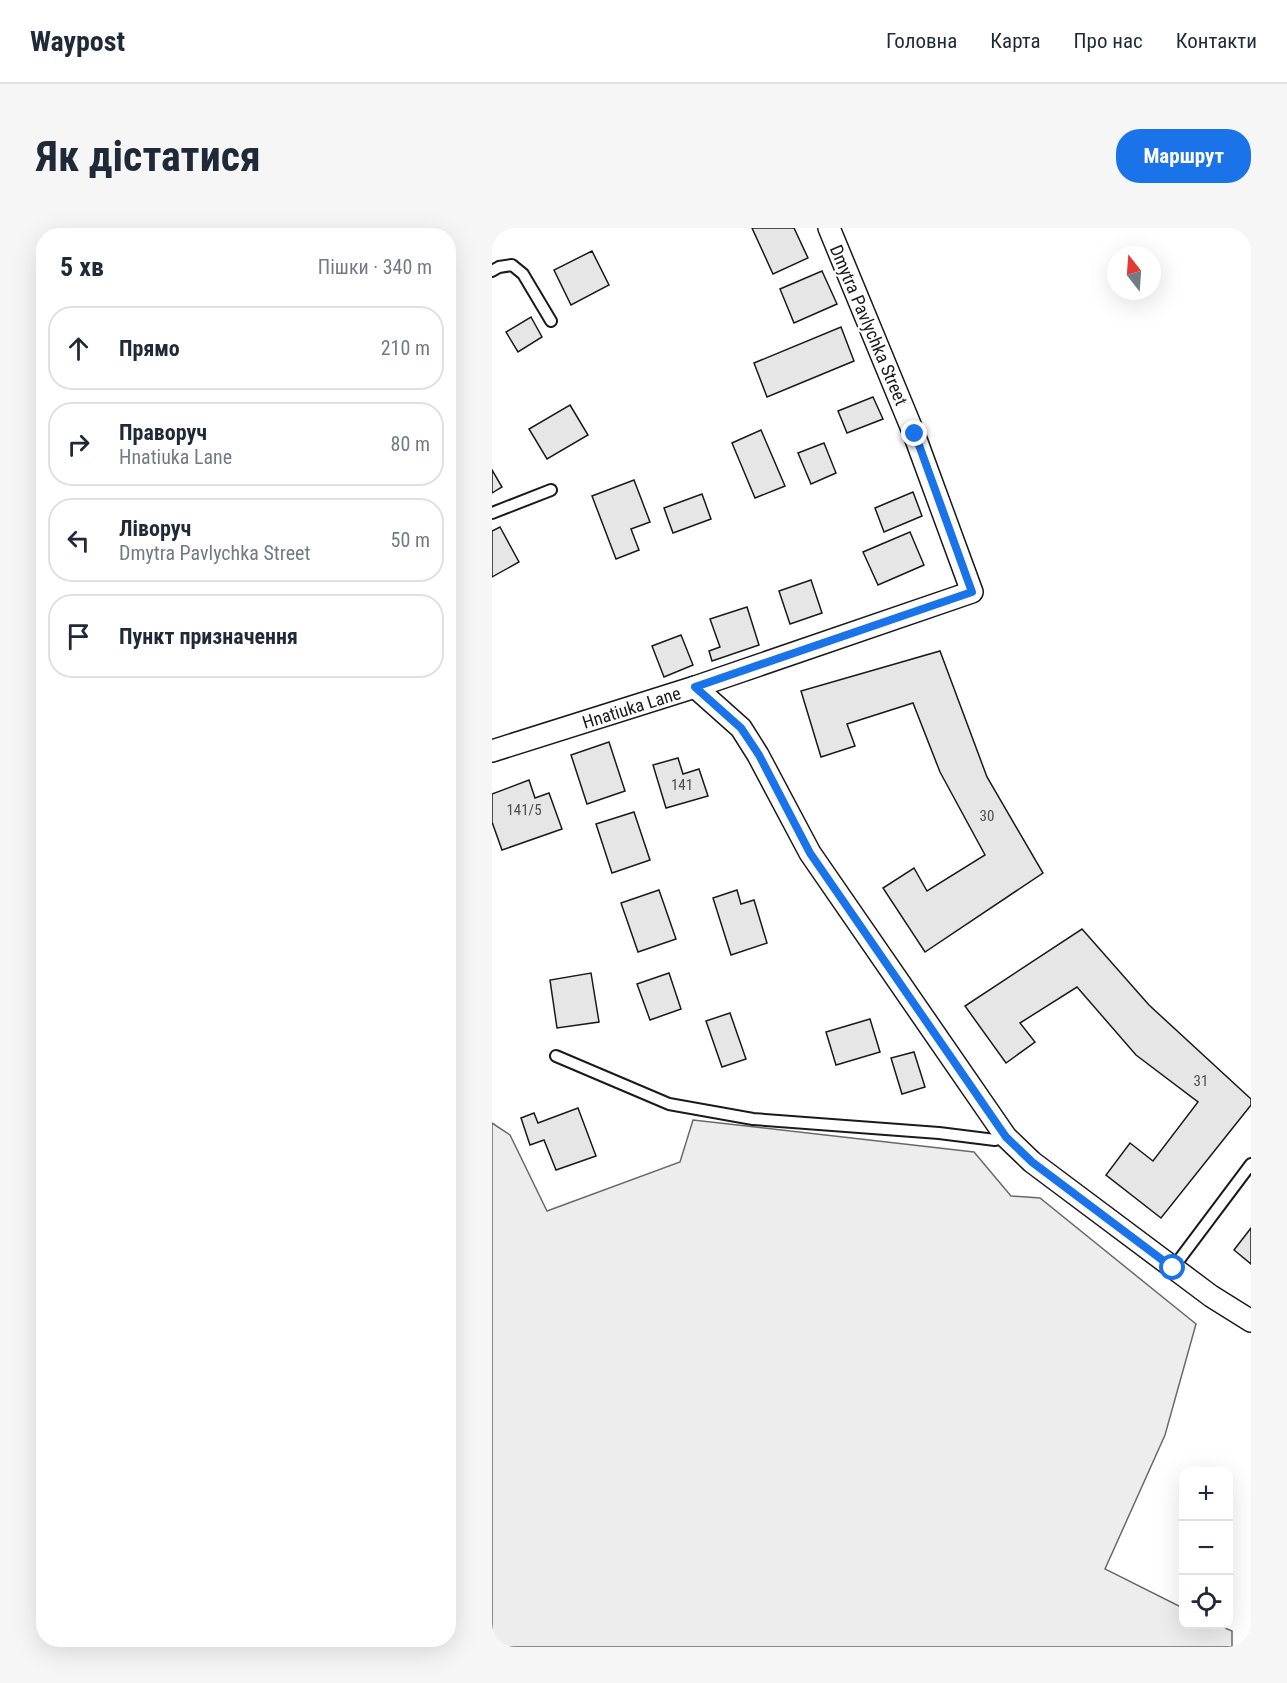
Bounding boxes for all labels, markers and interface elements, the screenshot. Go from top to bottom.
text: Waypost [30,25,125,58]
text: Головна [886,29,957,53]
text: Карта [990,29,1041,53]
text: Про нас [1074,29,1143,53]
text: Контакти [1176,29,1257,53]
button: Маршрут [1116,129,1251,183]
text: Як дістатися [36,132,261,181]
street label: Dmytra Pavlychka Street [826,242,912,408]
north arrow [1107,246,1161,300]
text: 5 хв [60,252,104,282]
text: Пішки · 340 m [318,255,432,279]
icon: ahead [62,332,95,365]
text: Прямо [119,336,180,361]
text: 210 m [381,336,430,360]
text: Праворуч [119,420,207,445]
route end [901,420,927,446]
icon: right [62,428,95,461]
text: 80 m [391,432,430,456]
text: Hnatiuka Lane [119,445,232,469]
text: Ліворуч [119,516,191,541]
icon: left [62,524,95,557]
text: 50 m [391,528,430,552]
text: Dmytra Pavlychka Street [119,541,310,565]
icon: arrive [62,620,95,653]
text: Пункт призначення [119,624,298,649]
street label: Hnatiuka Lane [579,682,683,732]
house number: 141 [671,776,693,794]
house number: 141/5 [506,801,542,819]
house number: 30 [980,807,994,825]
house number: 31 [1194,1072,1208,1090]
route start [1159,1254,1185,1280]
map controls [1179,1467,1233,1629]
button: + [1179,1467,1233,1521]
button: − [1179,1521,1233,1575]
button: locate [1179,1575,1233,1629]

